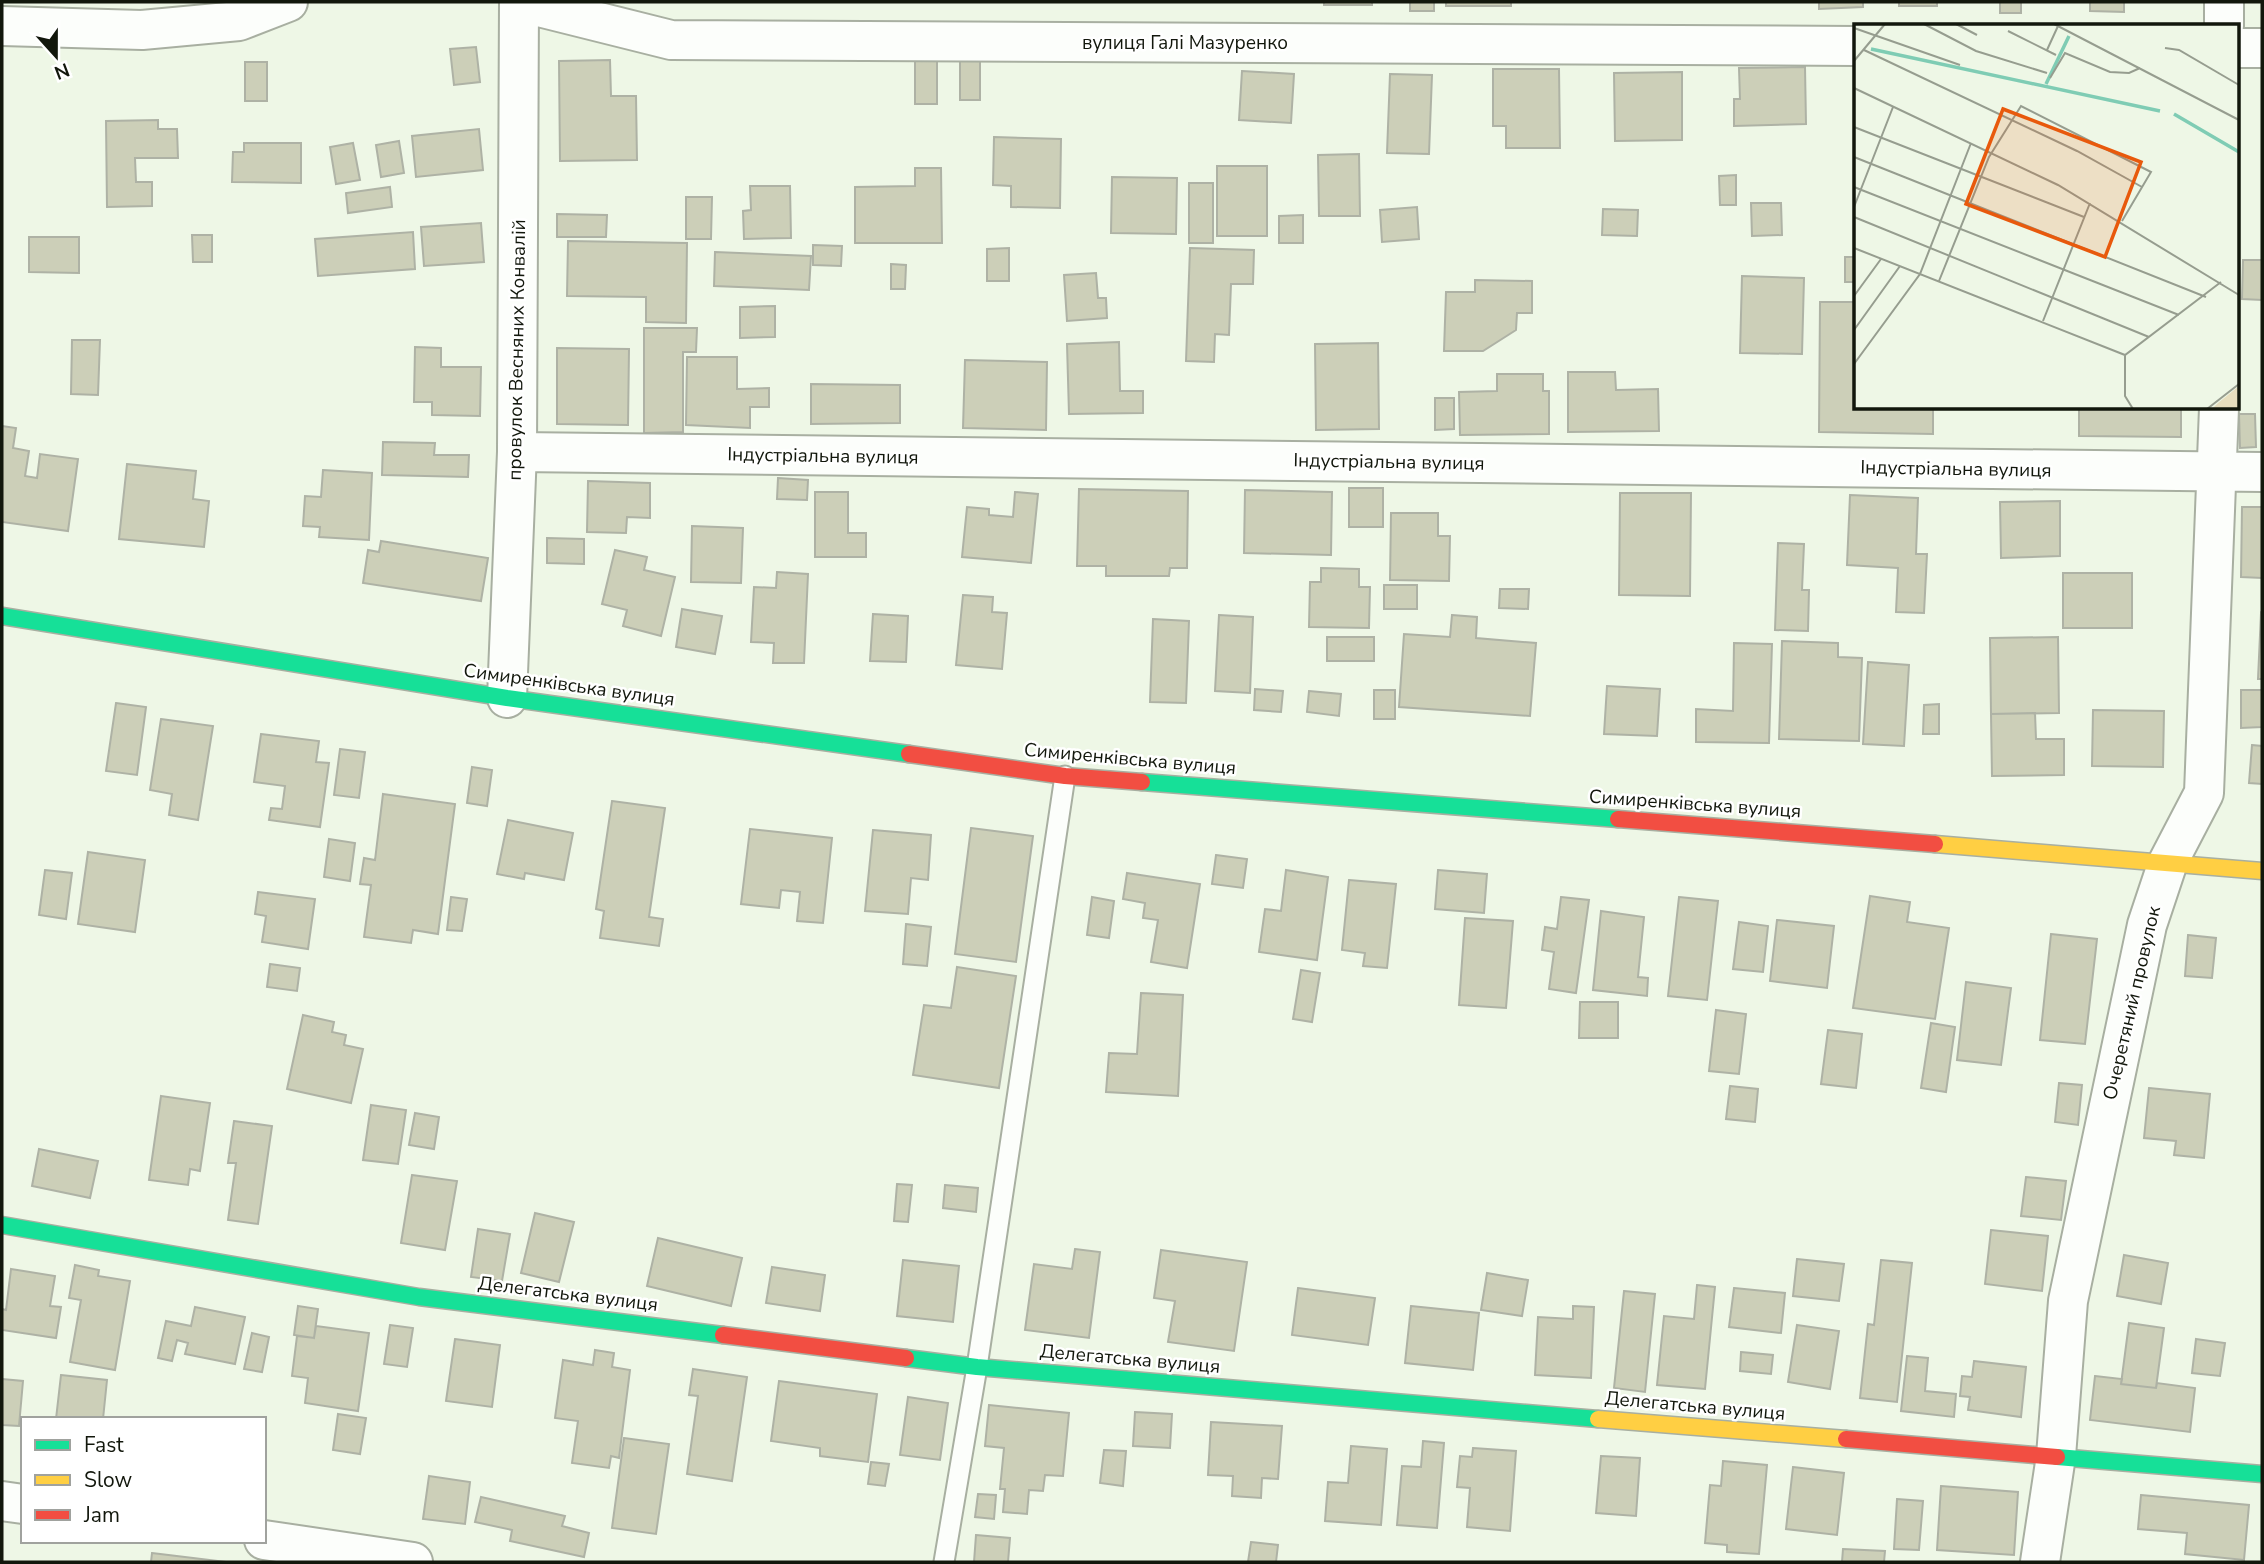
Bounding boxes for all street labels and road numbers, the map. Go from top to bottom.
street label: вулиця Галі Мазуренко [1082,30,1288,56]
street label: провулок Весняних Конвалій [502,219,532,481]
street label: Індустріальна вулиця [727,441,919,471]
street label: Індустріальна вулиця [1293,447,1485,477]
street label: Індустріальна вулиця [1860,454,2052,484]
street label: Симиренківська вулиця [462,657,676,713]
street label: Симиренківська вулиця [1023,737,1237,781]
street label: Симиренківська вулиця [1588,784,1802,824]
street label: Очеретяний провулок [2097,903,2167,1103]
street label: Делегатська вулиця [477,1270,659,1318]
street label: Делегатська вулиця [1039,1338,1221,1380]
street label: Делегатська вулиця [1604,1385,1786,1427]

